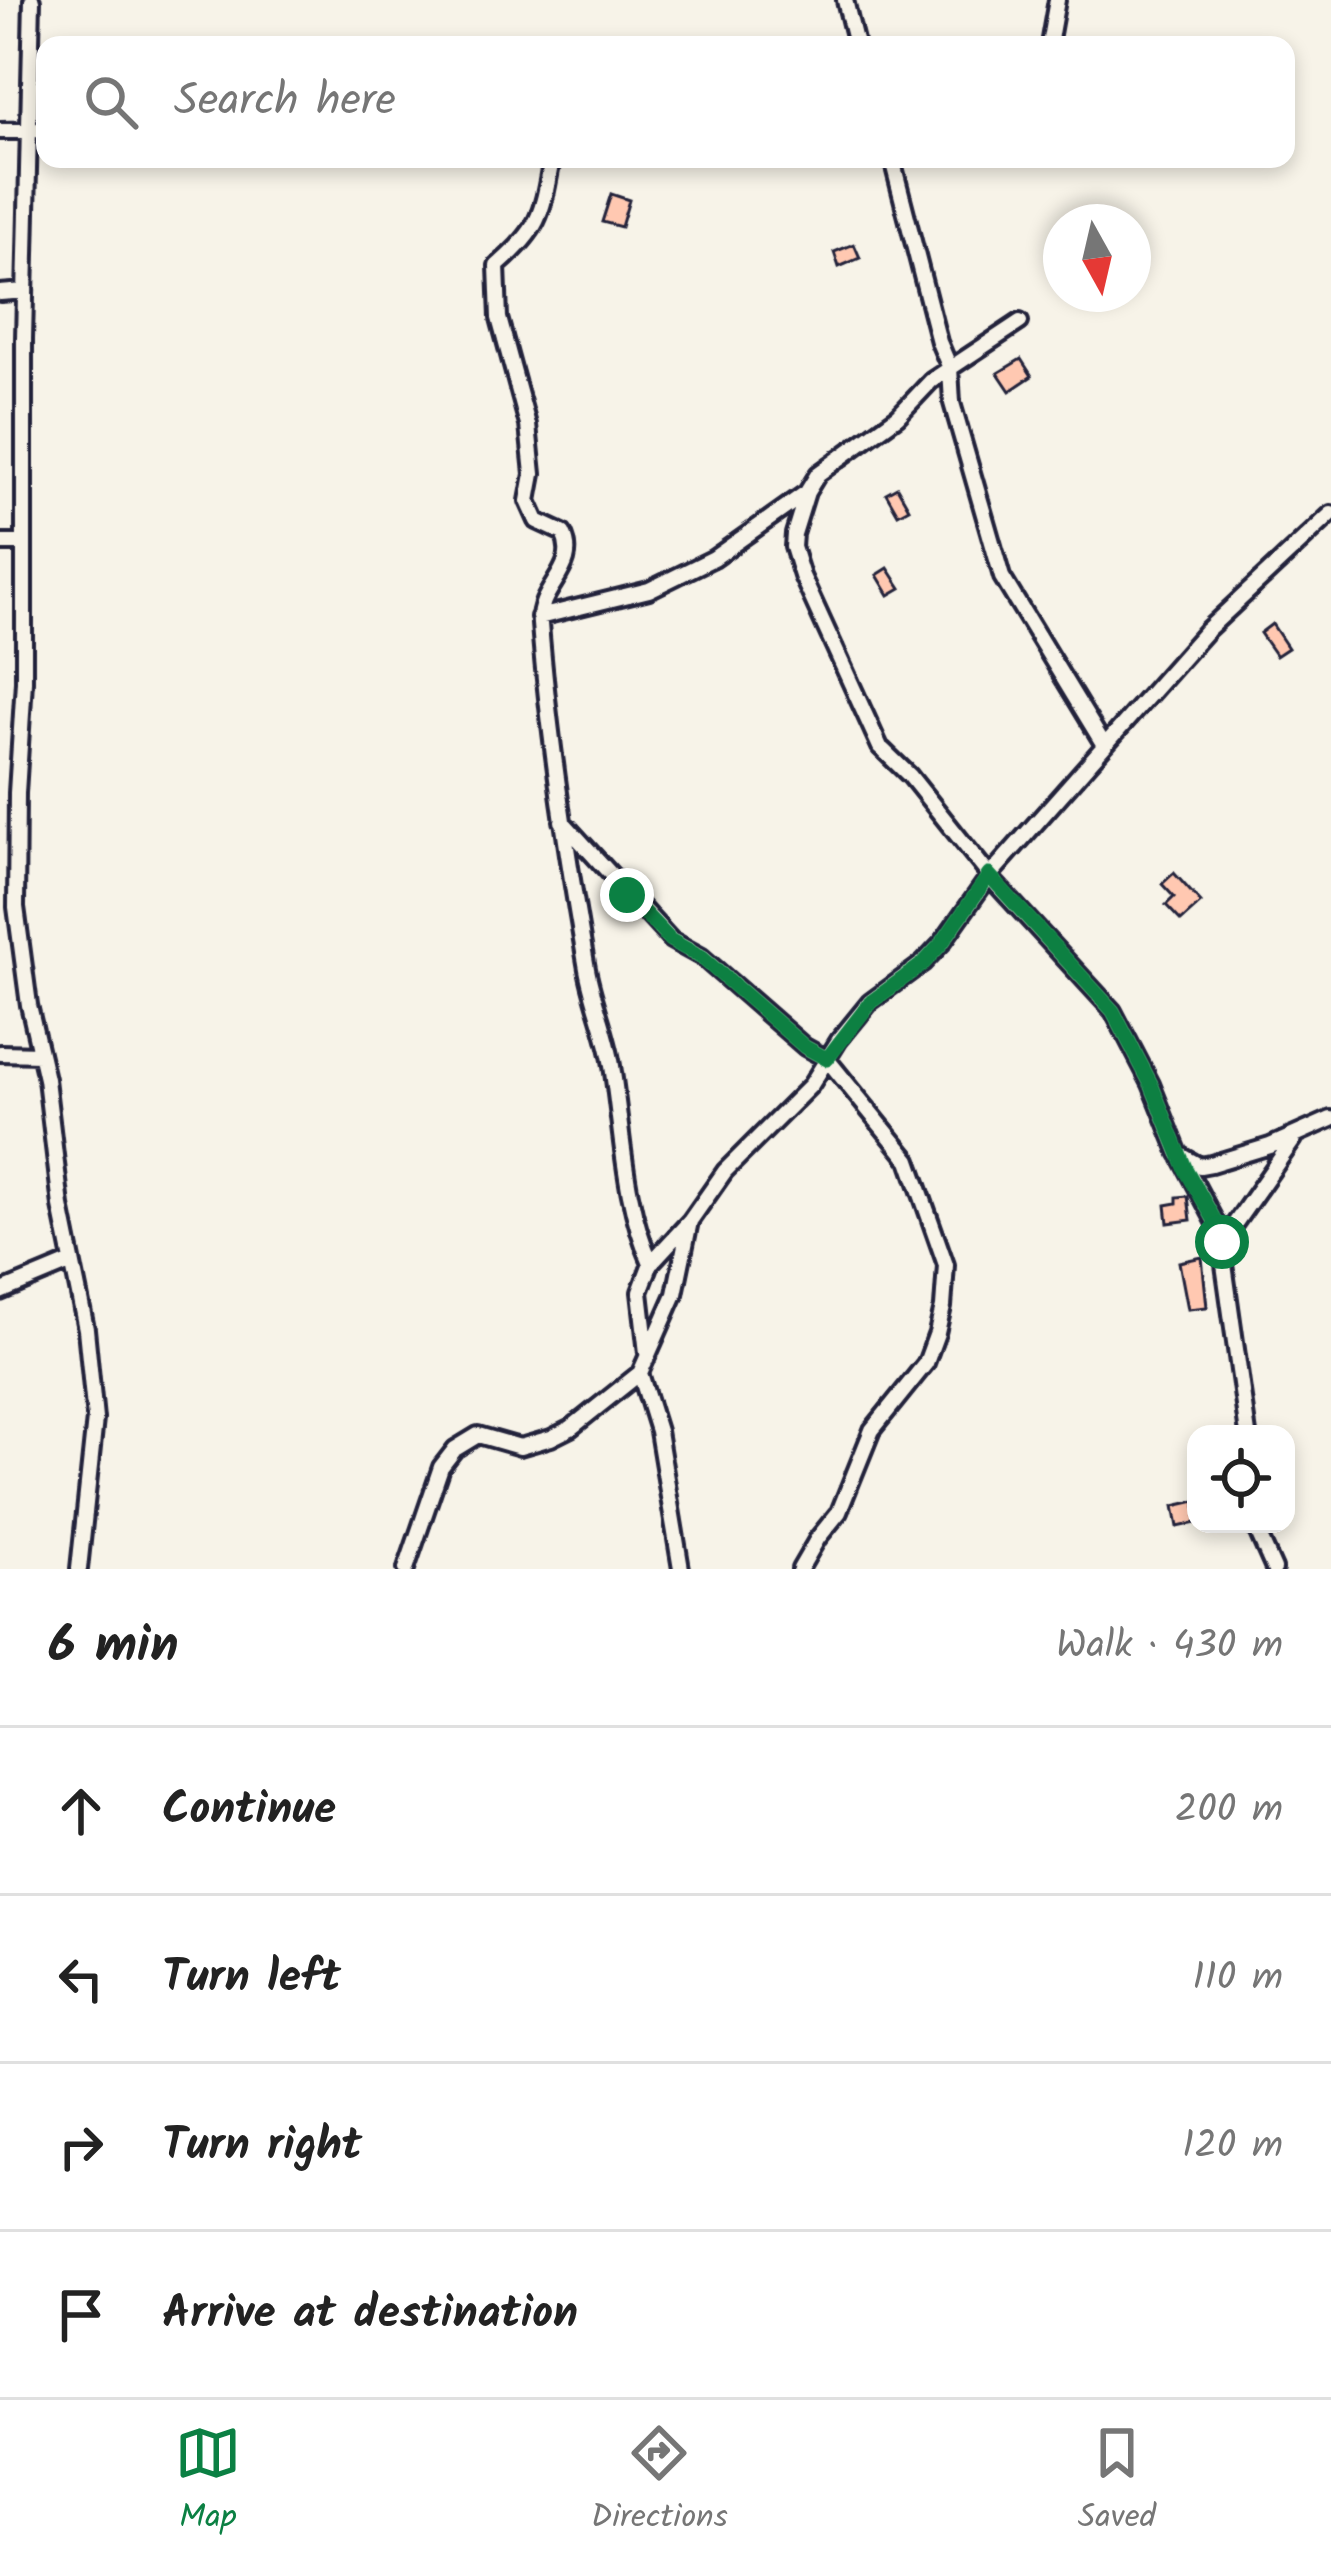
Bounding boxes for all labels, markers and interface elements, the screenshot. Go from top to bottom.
search box [36,36,1295,168]
text: Search here [174,66,396,138]
icon: search [78,69,144,135]
north arrow [1043,204,1151,312]
route end [600,868,654,922]
route start [1195,1215,1249,1269]
map controls [1187,1425,1295,1533]
button: locate [1187,1425,1295,1533]
text: 6 min [48,1607,179,1688]
text: Walk · 430 m [1056,1616,1283,1678]
text: Continue [162,1775,336,1847]
icon: ahead [48,1778,114,1844]
text: 200 m [1175,1780,1283,1842]
text: Turn left [162,1943,341,2015]
icon: left [48,1946,114,2012]
text: 110 m [1192,1948,1283,2010]
text: Turn right [162,2111,362,2183]
icon: right [48,2114,114,2180]
text: 120 m [1182,2116,1283,2178]
text: Arrive at destination [162,2279,578,2351]
icon: arrive [48,2282,114,2348]
tab: Map [175,2420,241,2545]
tab: Directions [591,2420,728,2545]
tab: Saved [1078,2420,1156,2545]

